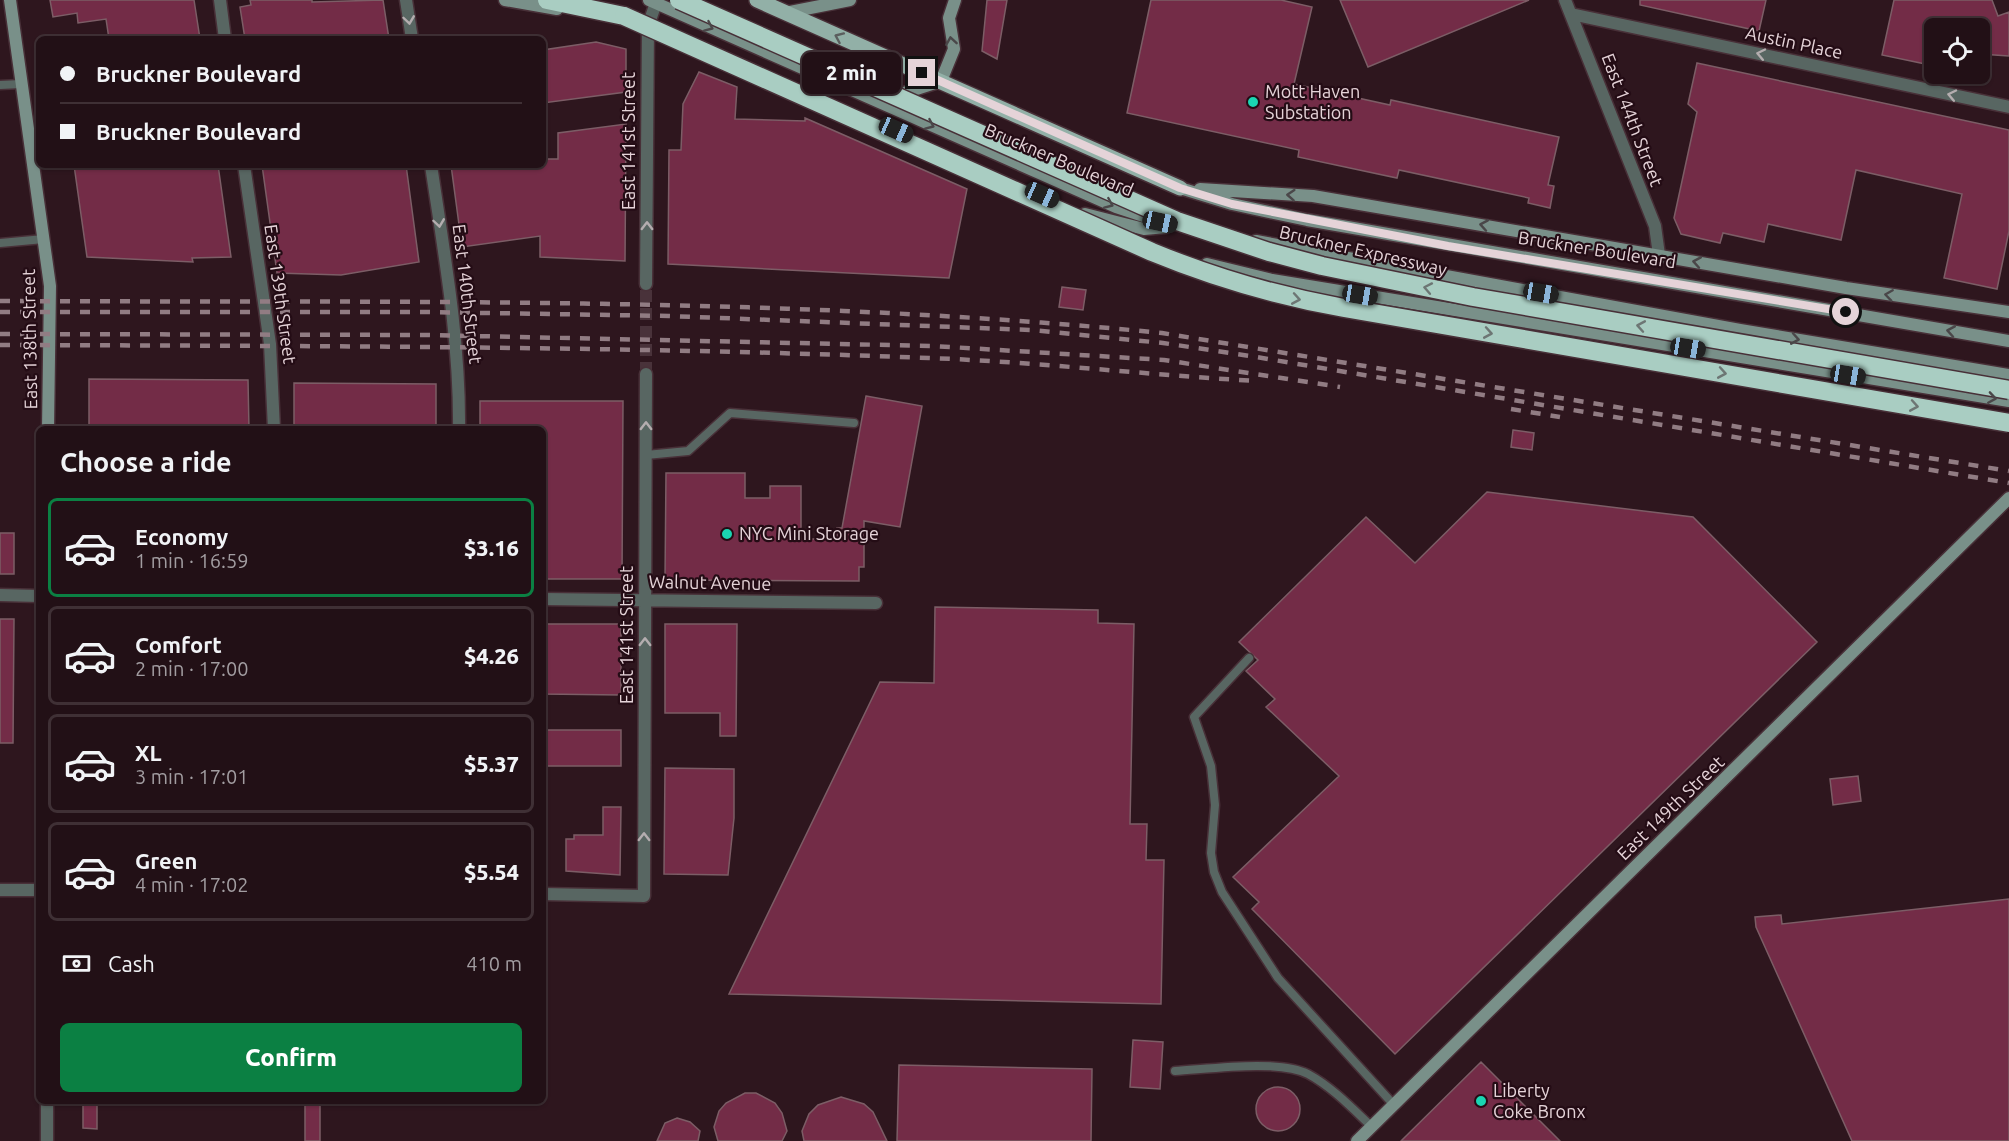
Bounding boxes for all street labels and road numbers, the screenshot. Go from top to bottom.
street label: Austin Place [1744,22,1845,62]
street label: East 144th Street [1598,50,1667,189]
street label: East 141st Street [618,72,638,210]
street label: Bruckner Boulevard [982,119,1137,199]
street label: Bruckner Expressway [1278,221,1449,279]
street label: East 139th Street [261,223,301,365]
street label: East 140th Street [450,223,486,365]
street label: Bruckner Boulevard [1517,227,1677,271]
street label: East 138th Street [18,269,40,409]
street label: East 141st Street [616,566,636,704]
street label: Walnut Avenue [649,571,772,593]
street label: East 149th Street [1613,751,1728,863]

